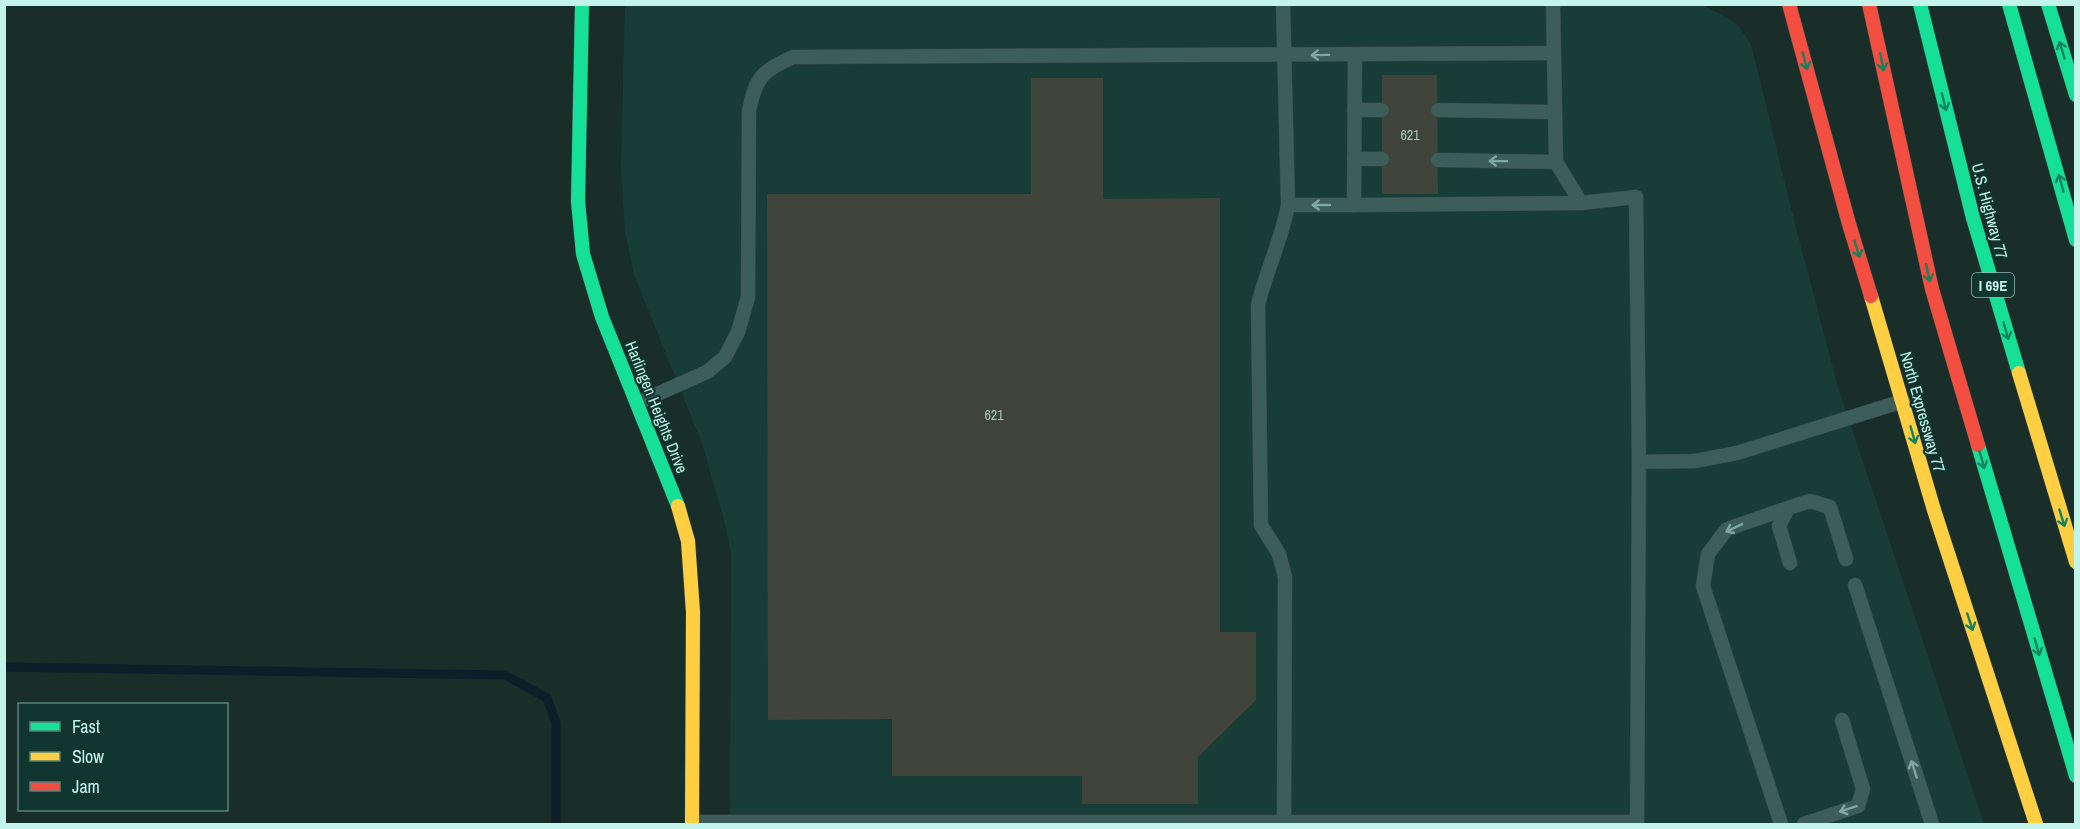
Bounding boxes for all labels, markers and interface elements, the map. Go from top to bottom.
one-way arrow [2055,40,2066,59]
one-way arrow [1310,50,1330,61]
one-way arrow [1799,51,1811,70]
one-way arrow [1877,51,1888,71]
one-way arrow [1939,92,1951,111]
house number: 621 [1400,126,1420,144]
one-way arrow [1488,155,1508,167]
street label: U.S. Highway 77 [1967,161,2013,261]
one-way arrow [2055,174,2066,193]
one-way arrow [1312,199,1332,211]
one-way arrow [1852,239,1863,258]
one-way arrow [1923,262,1934,282]
road number: I 69E [1972,273,2014,297]
one-way arrow [2001,321,2012,340]
street label: Harlingen Heights Drive [620,338,694,476]
street label: North Expressway 77 [1895,349,1951,475]
house number: 621 [984,406,1004,424]
one-way arrow [1908,426,1919,445]
one-way arrow [1977,450,1988,469]
one-way arrow [2057,508,2068,527]
one-way arrow [1725,523,1743,535]
one-way arrow [1966,612,1977,631]
one-way arrow [2032,637,2043,656]
legend [18,703,228,811]
text: Fast [72,714,100,739]
text: Slow [72,744,104,769]
one-way arrow [1908,760,1919,779]
text: Jam [72,774,100,799]
one-way arrow [1840,805,1858,816]

